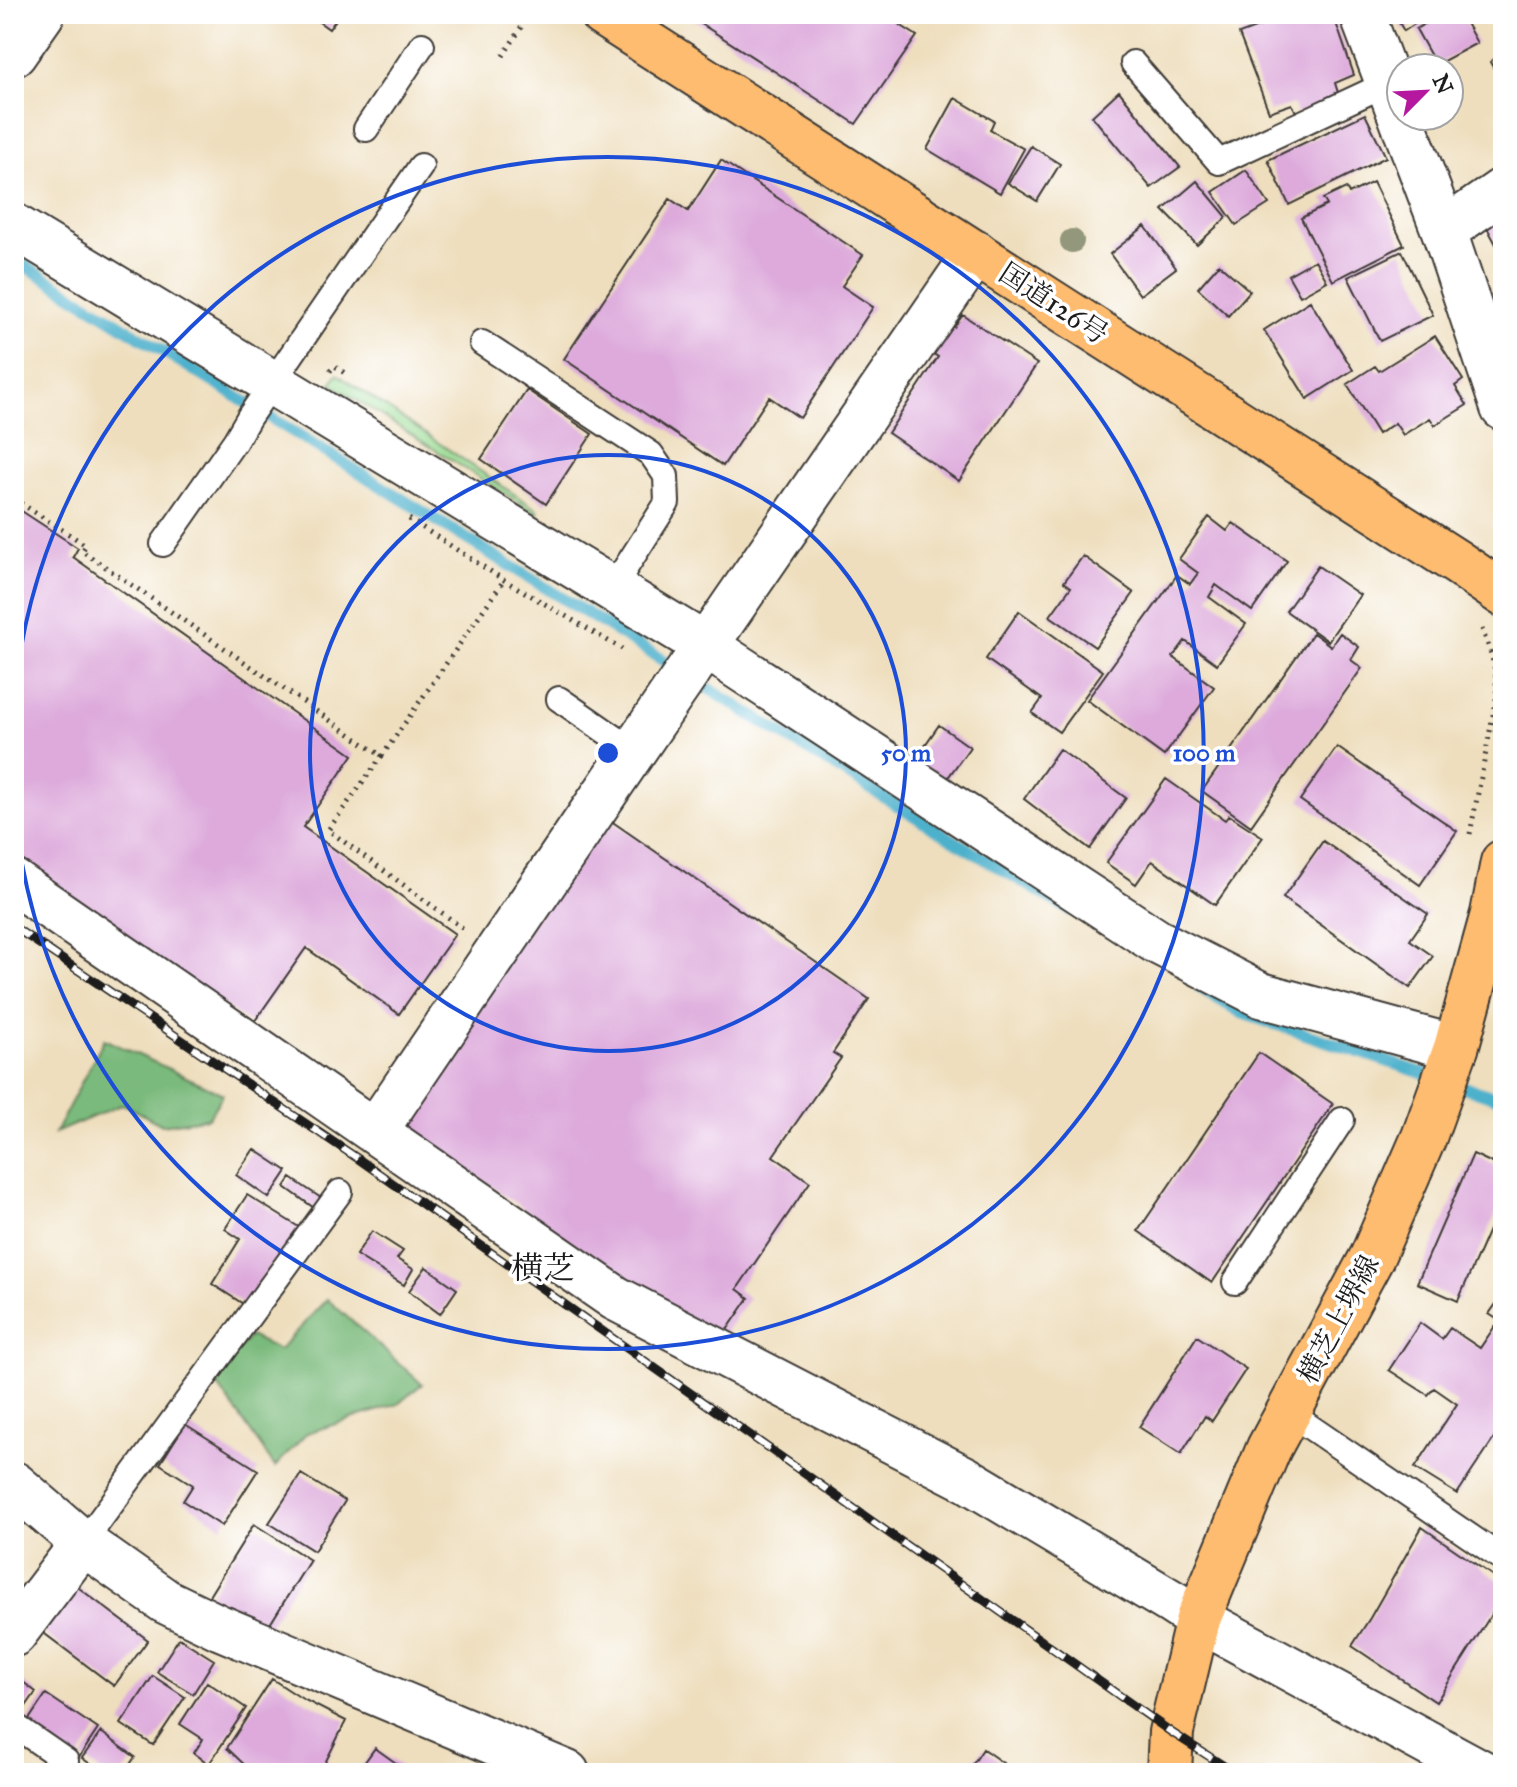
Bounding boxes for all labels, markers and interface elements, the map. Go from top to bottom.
north arrow [1385,52,1465,132]
text: N [1427,70,1459,98]
street label: 国道126号 [993,255,1115,352]
text: 50 m [881,738,932,768]
text: 100 m [1173,738,1236,768]
centre of rings [594,739,622,767]
district label: 横芝 [511,1249,575,1288]
street label: 横芝上堺線 [1290,1249,1387,1389]

